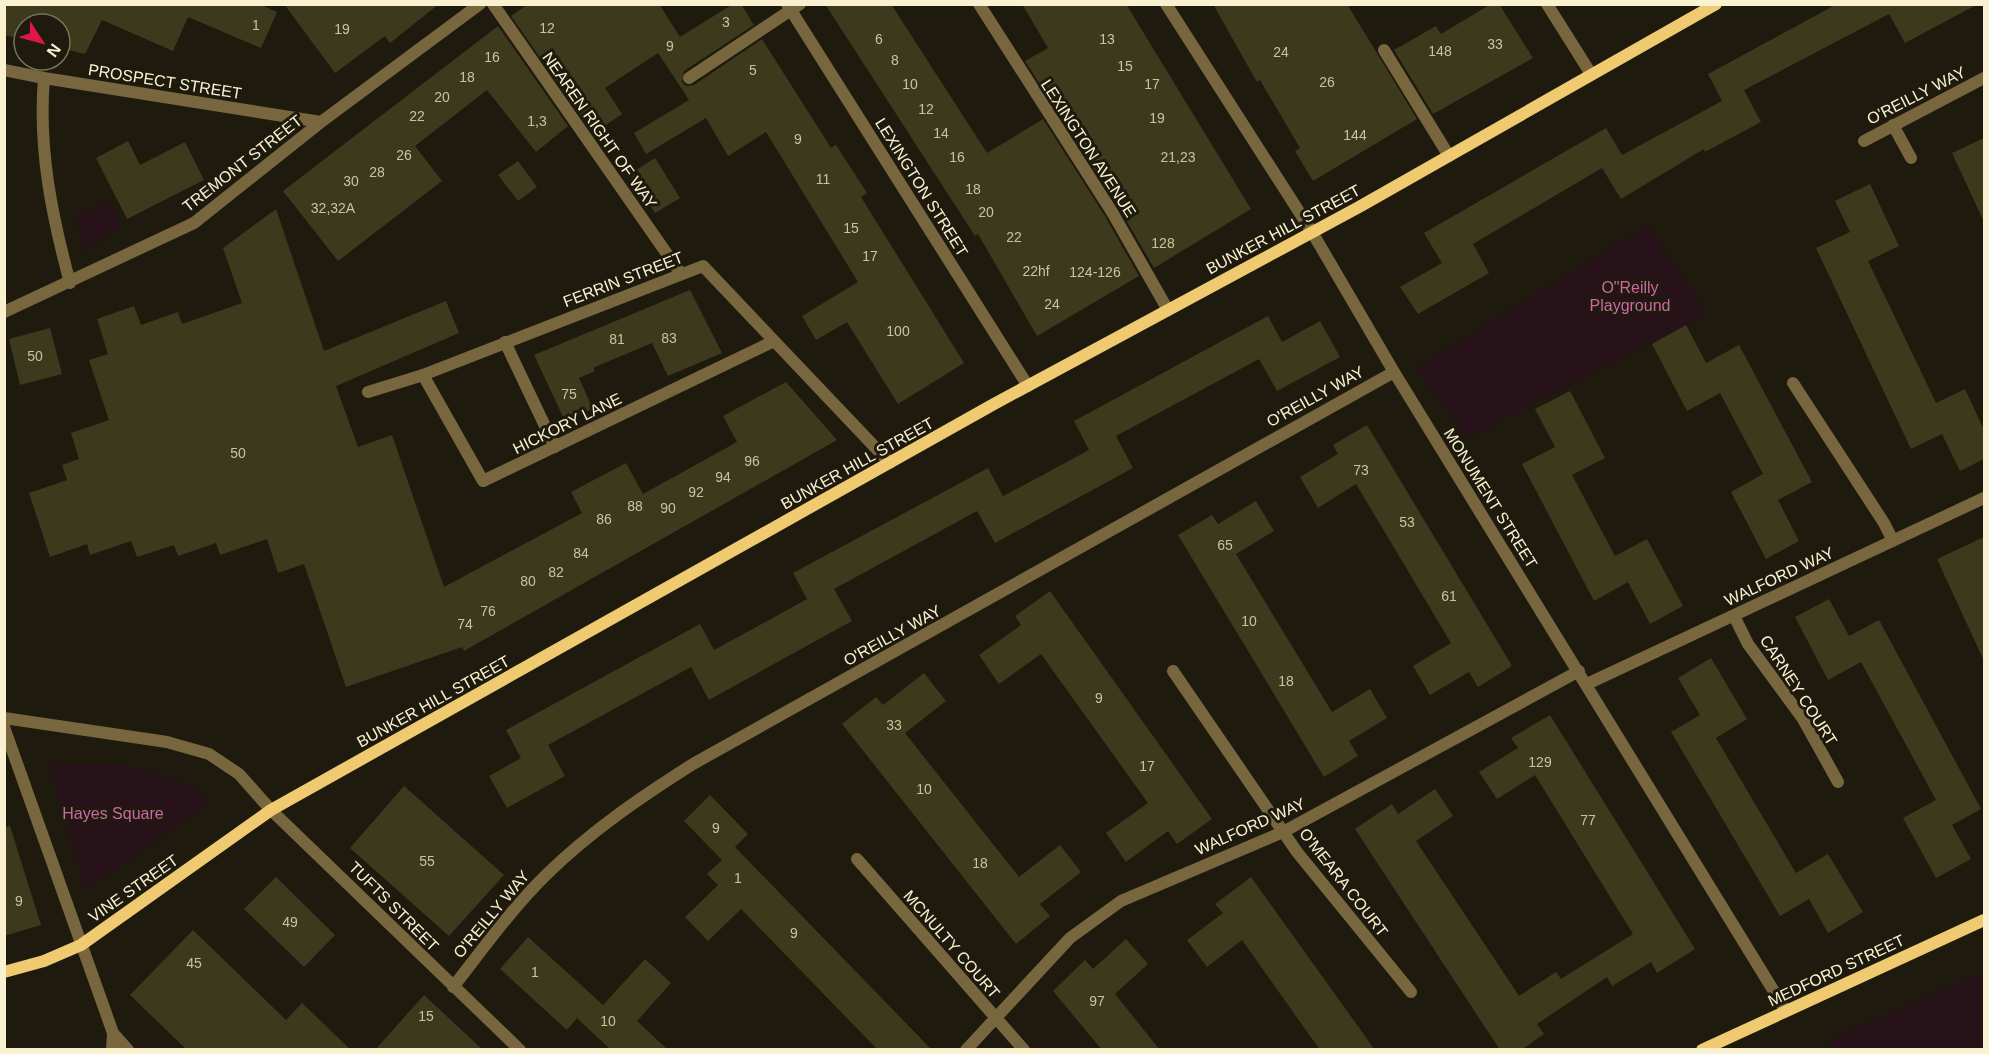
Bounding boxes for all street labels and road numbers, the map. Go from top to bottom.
street label: NEAREN RIGHT OF WAY [539,49,660,212]
street label: PROSPECT STREET [87,61,243,102]
street label: O'REILLY WAY [1864,63,1969,128]
street label: LEXINGTON AVENUE [1038,76,1139,220]
street label: TREMONT STREET [179,111,305,215]
street label: LEXINGTON STREET [872,115,971,260]
street label: BUNKER HILL STREET [1203,181,1363,277]
street label: FERRIN STREET [561,249,686,310]
street label: O'REILLY WAY [1264,363,1367,430]
street label: HICKORY LANE [510,390,624,457]
street label: BUNKER HILL STREET [778,414,937,513]
street label: MONUMENT STREET [1441,425,1541,571]
street label: WALFORD WAY [1722,544,1837,609]
street label: O'REILLY WAY [841,602,944,669]
street label: CARNEY COURT [1757,632,1841,749]
street label: BUNKER HILL STREET [354,652,513,751]
street label: WALFORD WAY [1193,794,1308,858]
street label: O'MEARA COURT [1296,825,1391,940]
street label: VINE STREET [85,851,181,925]
street label: TUFTS STREET [346,858,442,955]
street label: O'REILLY WAY [450,867,533,961]
street label: MCNULTY COURT [900,887,1003,1002]
street label: MEDFORD STREET [1765,931,1907,1010]

